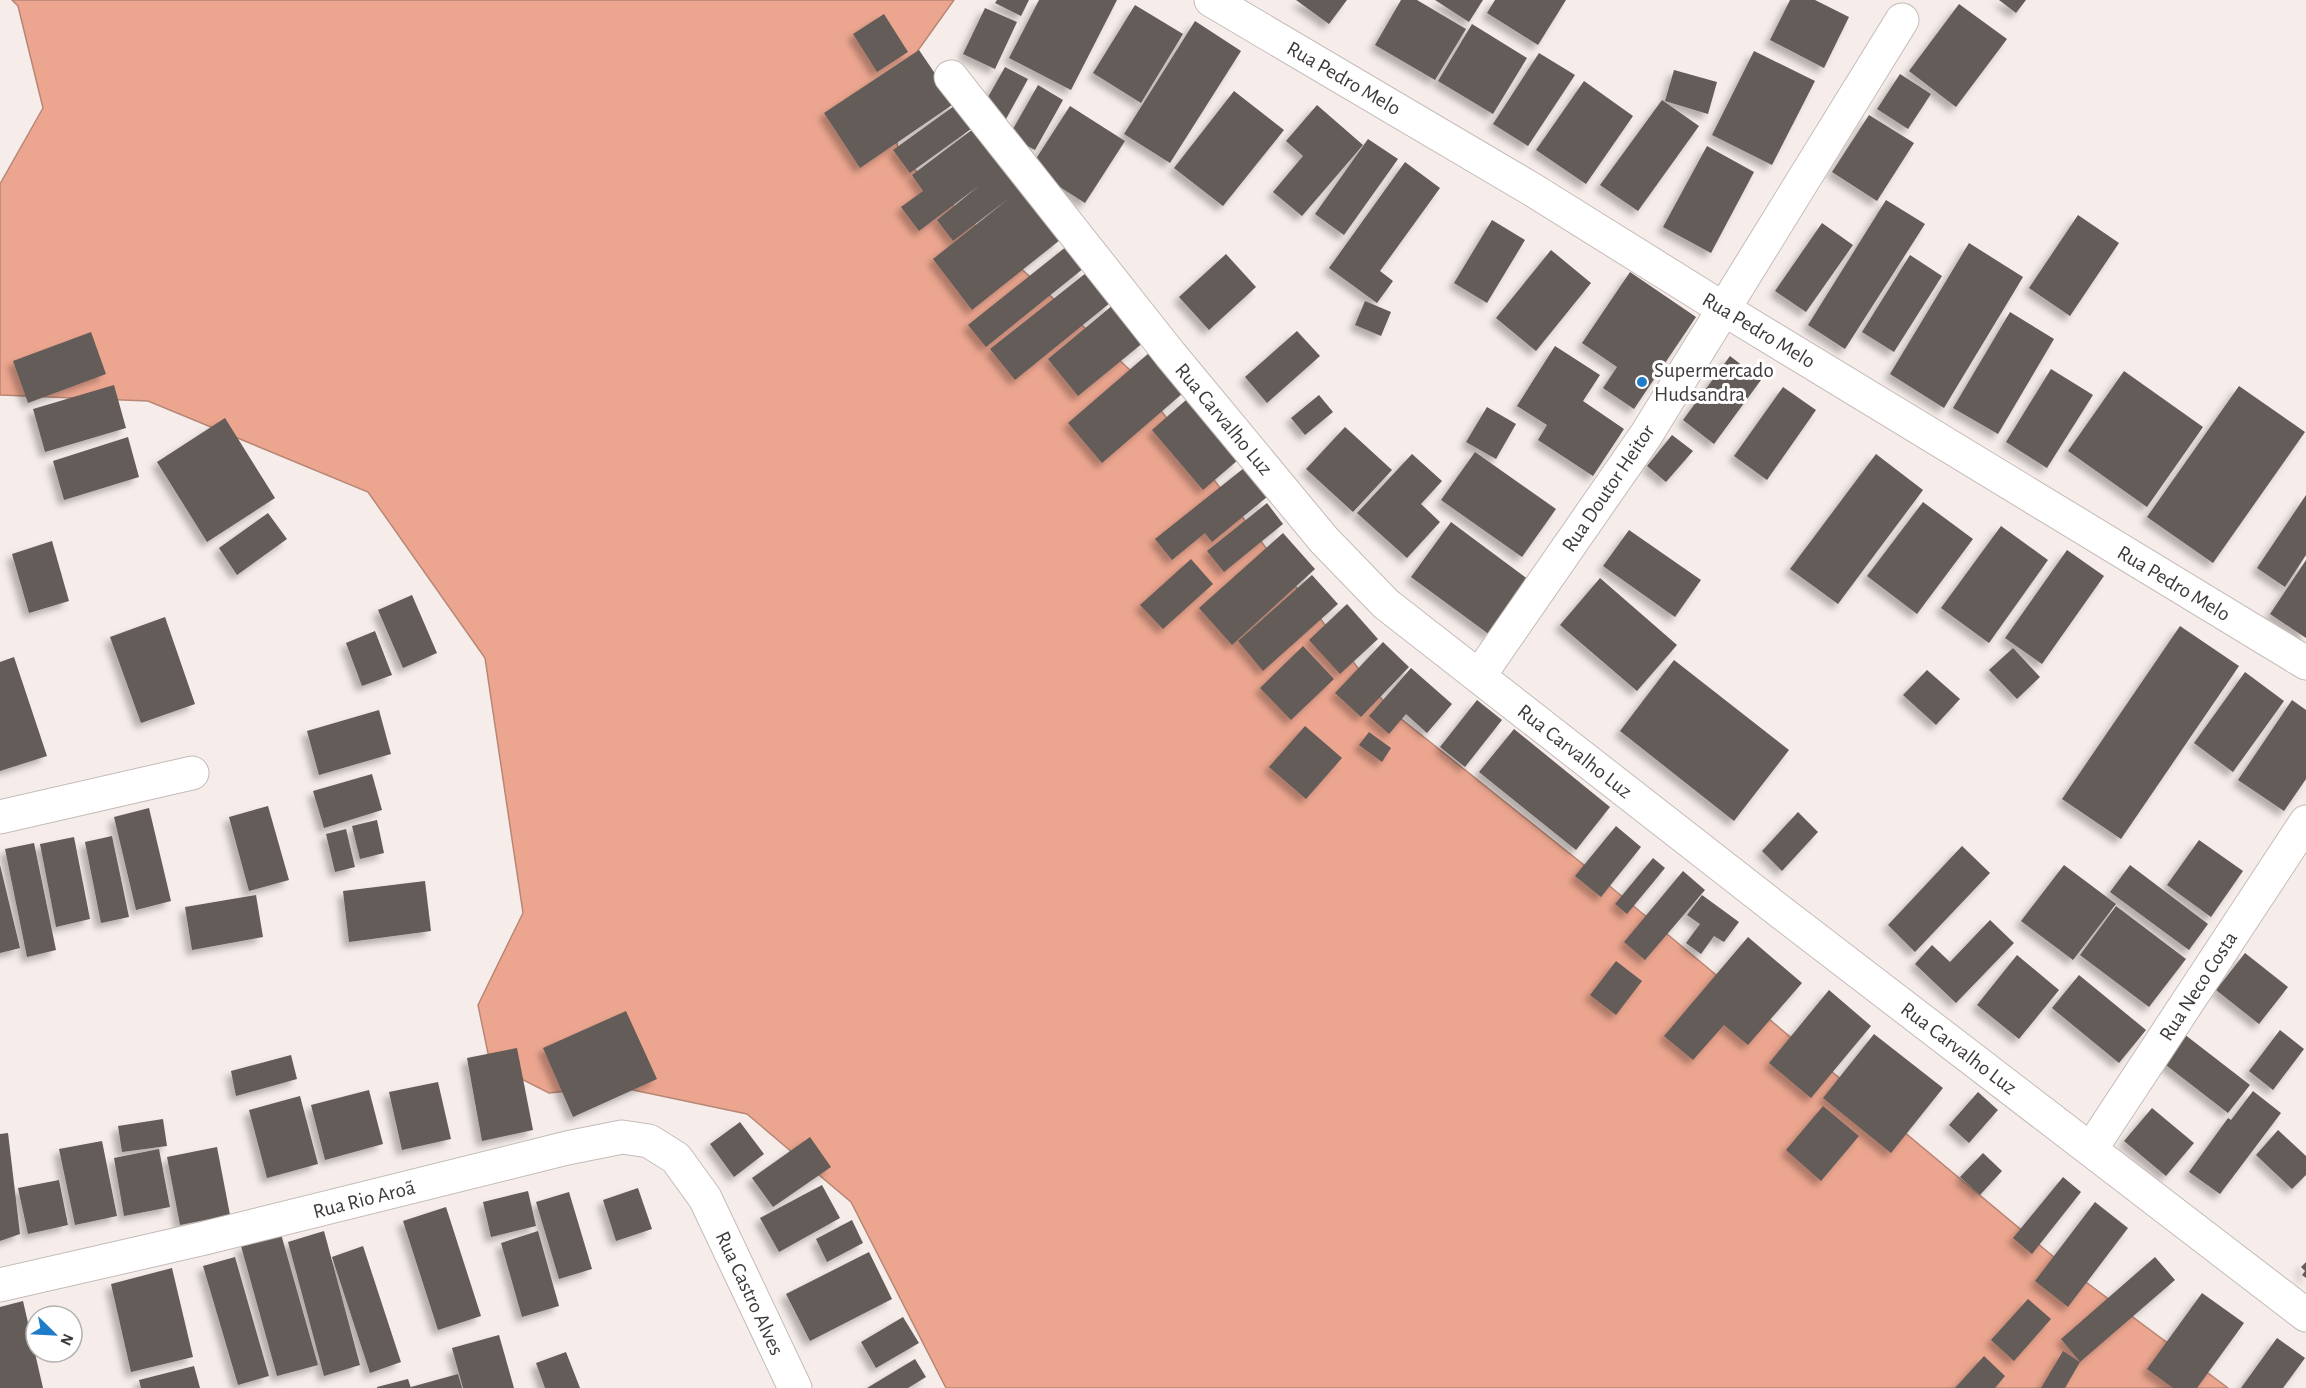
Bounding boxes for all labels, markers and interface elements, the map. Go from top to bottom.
street label: Rua Pedro Melo [1283,37,1404,119]
street label: Rua Pedro Melo [1699,289,1819,372]
street label: Rua Carvalho Luz [1171,359,1276,479]
place label: Supermercado Hudsandra [1654,360,1774,405]
marker: Supermercado Hudsandra [1635,375,1649,389]
street label: Rua Doutor Heitor [1558,421,1659,556]
street label: Rua Pedro Melo [2114,542,2234,625]
street label: Rua Carvalho Luz [1514,700,1636,802]
street label: Rua Neco Costa [2155,928,2242,1045]
street label: Rua Carvalho Luz [1897,998,2020,1099]
street label: Rua Rio Aroã [311,1177,418,1222]
street label: Rua Castro Alves [712,1228,787,1358]
north arrow [24,1304,84,1364]
text: N [57,1331,76,1348]

